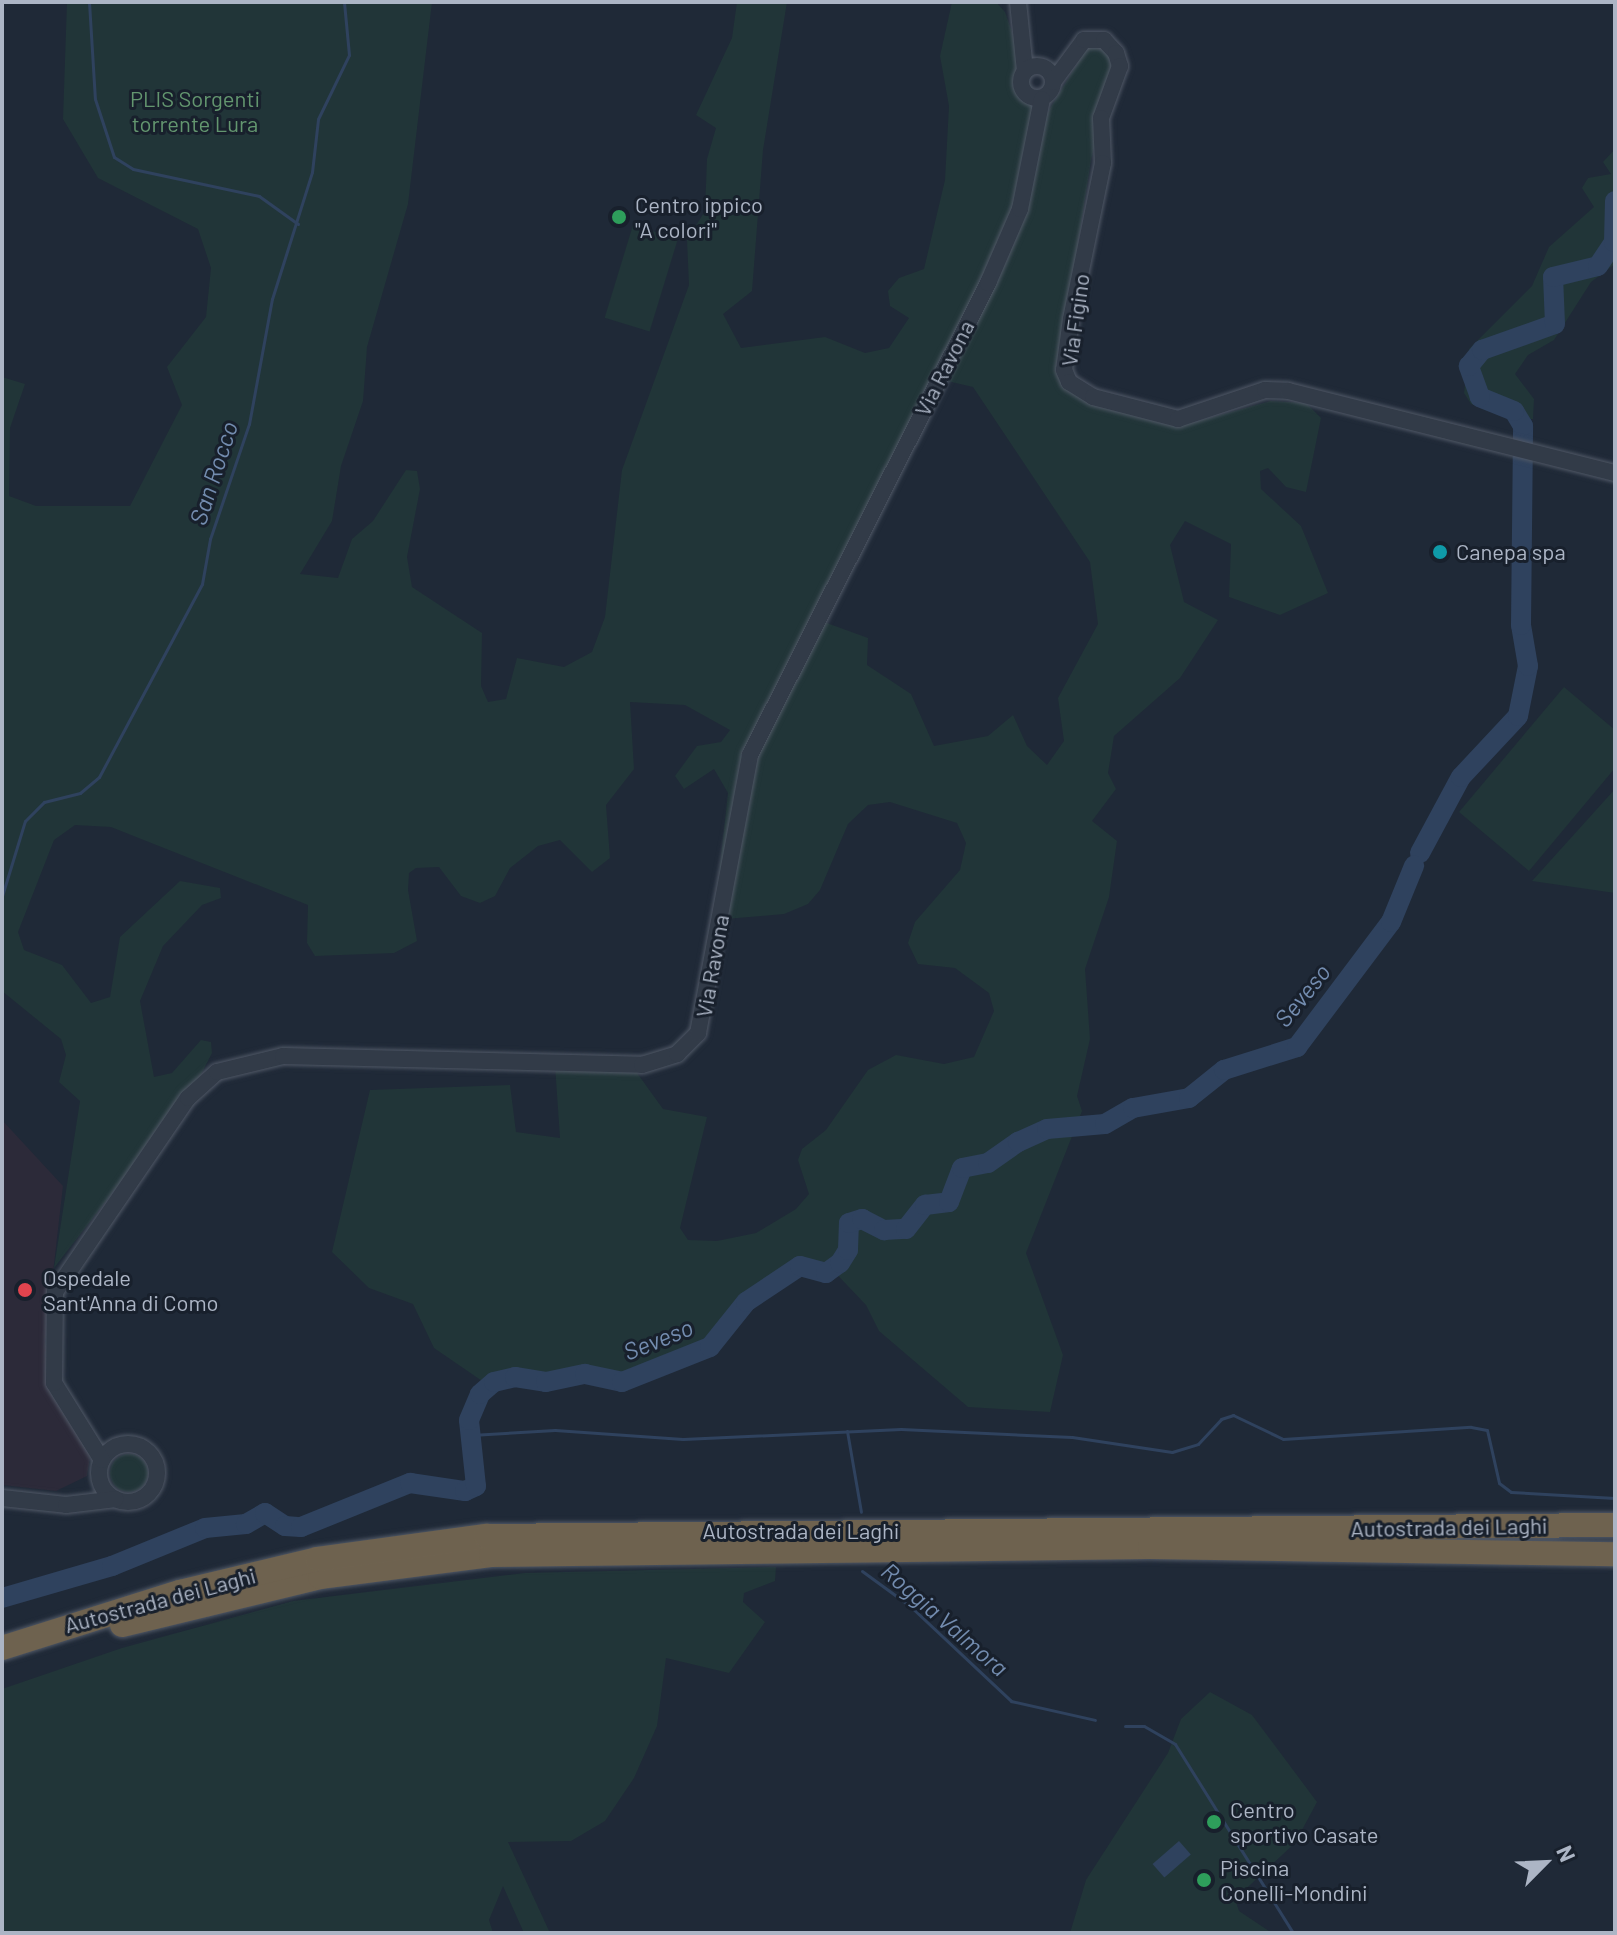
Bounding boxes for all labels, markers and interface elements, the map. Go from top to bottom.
park label: PLIS Sorgenti torrente Lura [130,85,260,136]
place label: Centro ippico "A colori" [635,191,763,242]
marker: Centro ippico "A colori" [610,208,628,226]
street label: Via Figino [1055,272,1095,368]
street label: Via Ravona [909,316,979,420]
water label: San Rocco [183,418,243,528]
place label: Canepa spa [1456,539,1566,565]
marker: Canepa spa [1431,543,1449,561]
street label: Via Ravona [690,913,734,1019]
water label: Seveso [1268,958,1336,1032]
place label: Ospedale Sant'Anna di Como [43,1264,219,1316]
marker: Ospedale Sant'Anna di Como [14,1279,36,1301]
water label: Seveso [619,1312,697,1366]
street label: Autostrada dei Laghi [1350,1512,1548,1542]
street label: Autostrada dei Laghi [703,1518,899,1544]
water label: Roggia Valmora [876,1556,1014,1682]
street label: Autostrada dei Laghi [61,1562,259,1638]
place label: Centro sportivo Casate [1230,1796,1379,1848]
marker: Centro sportivo Casate [1205,1813,1223,1831]
north arrow [1505,1823,1585,1903]
text: N [1552,1841,1582,1865]
place label: Piscina Conelli-Mondini [1220,1854,1368,1906]
marker: Piscina Conelli-Mondini [1195,1871,1213,1889]

